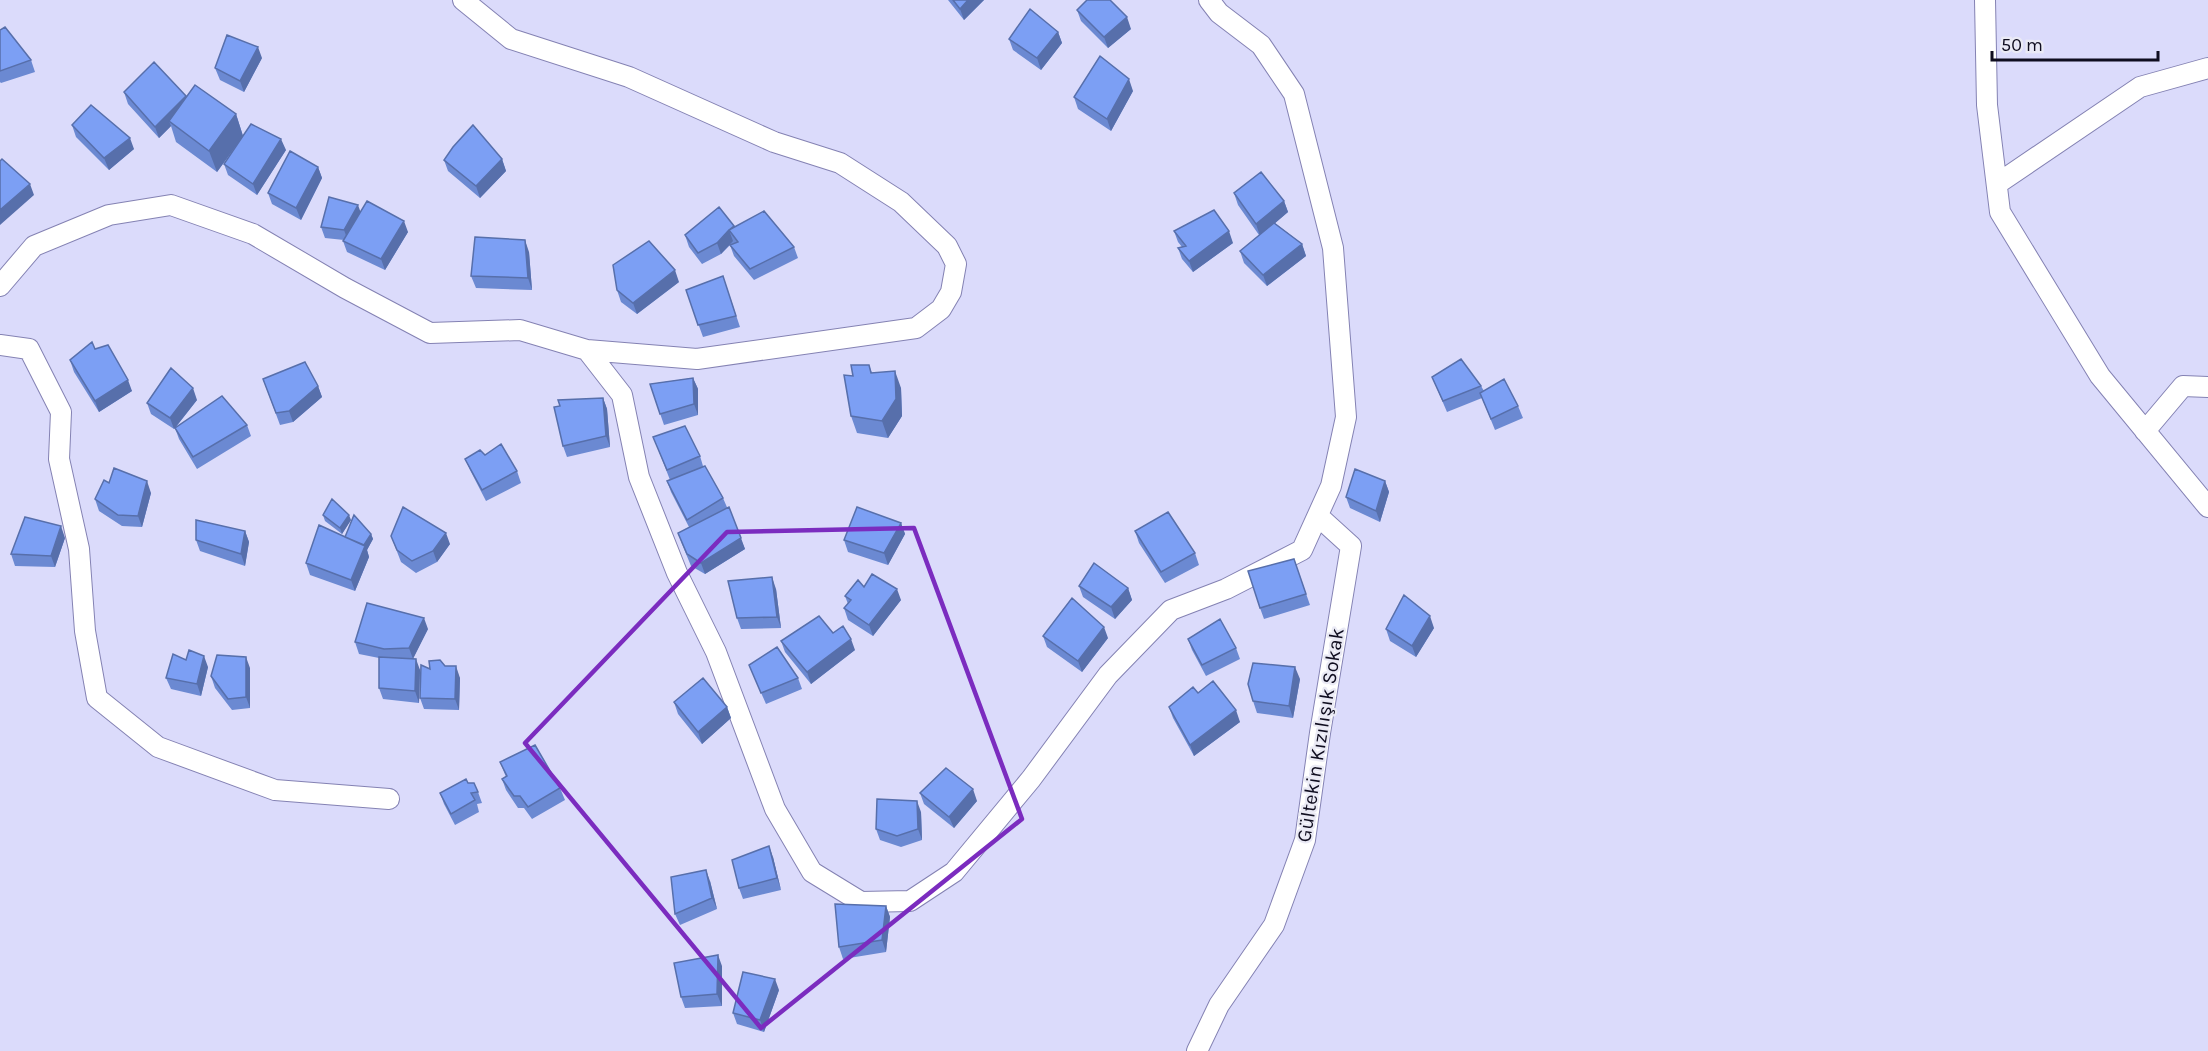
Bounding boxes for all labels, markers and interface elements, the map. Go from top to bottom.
scale bar [1992,24,2158,62]
text: 50 m [2001,34,2043,56]
street label: Gültekin Kızılışık Sokak [1292,626,1349,844]

